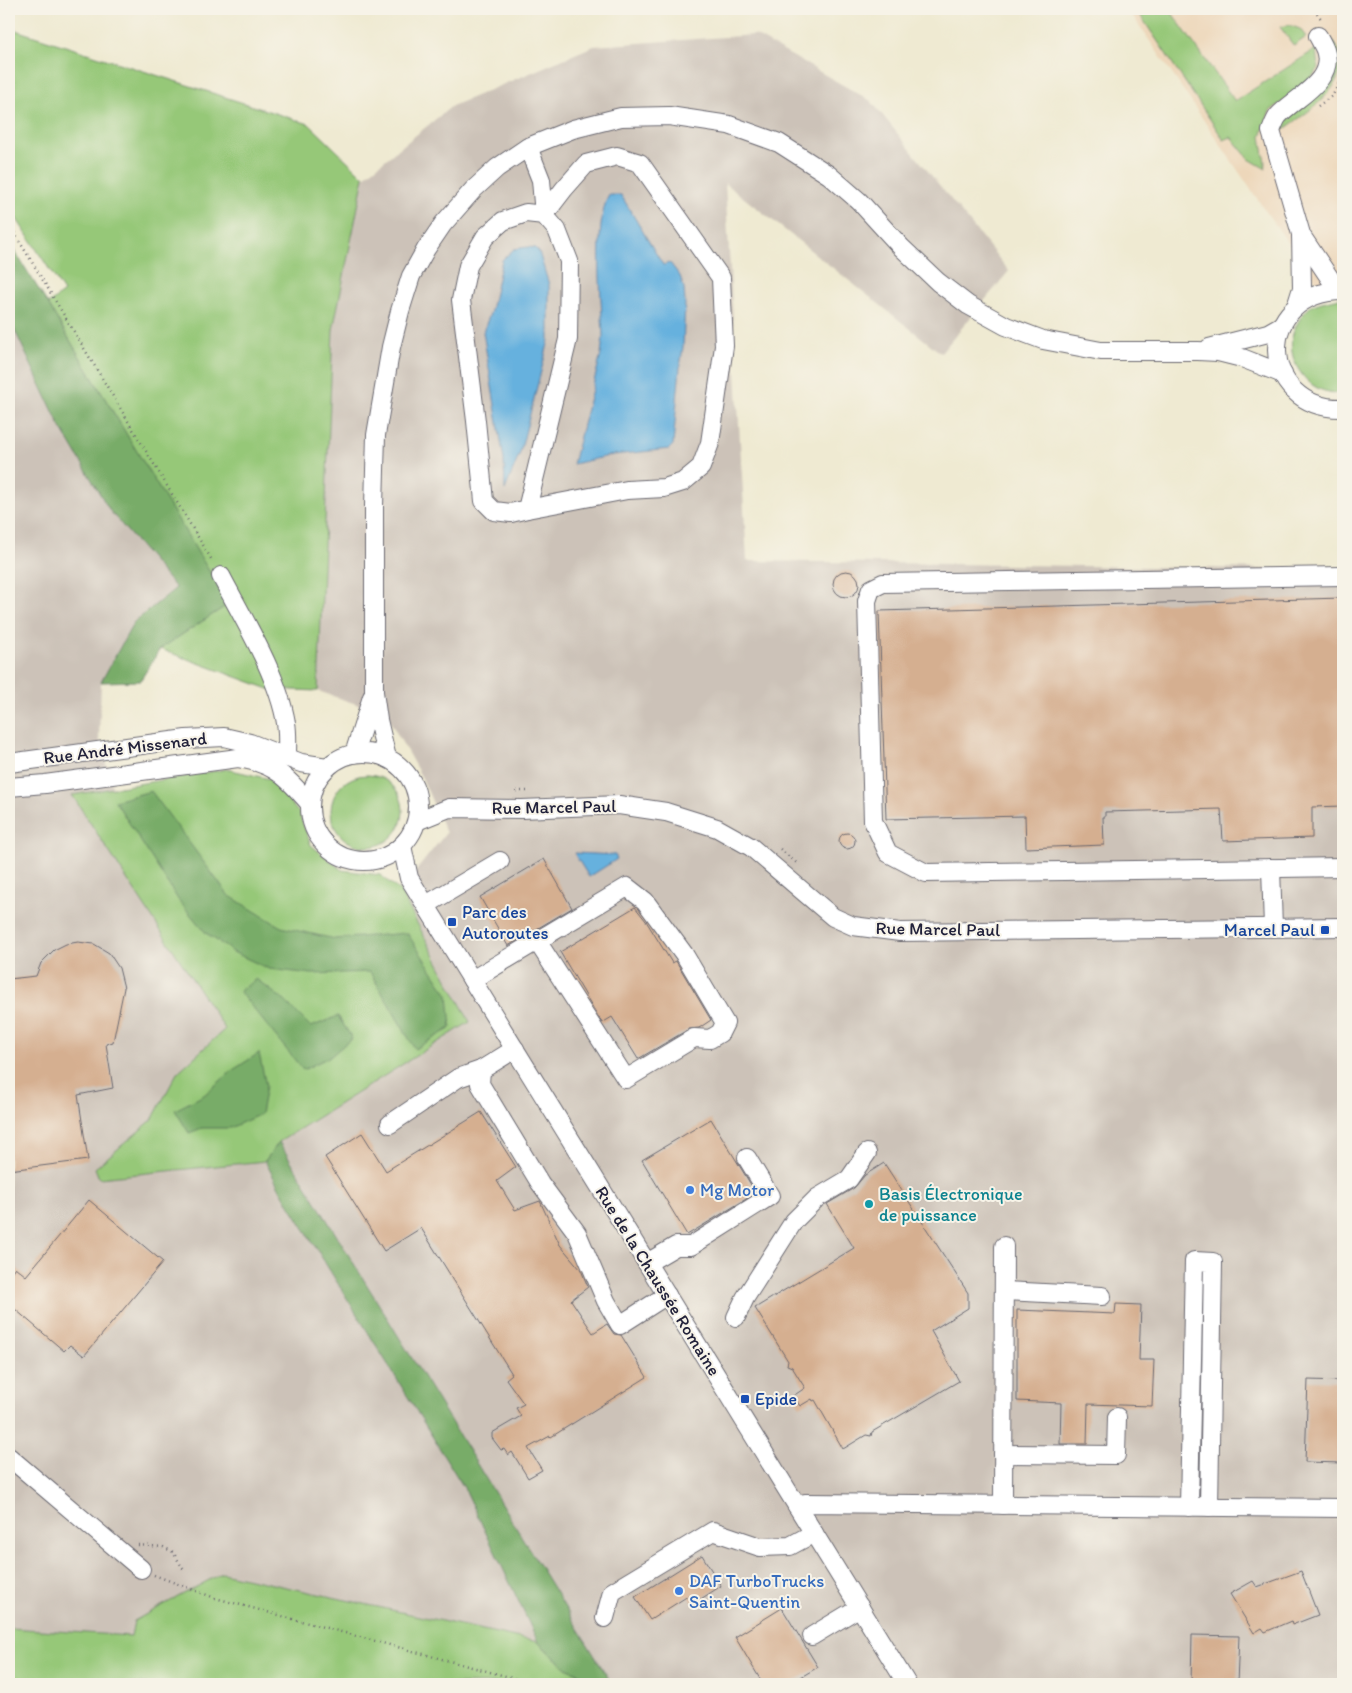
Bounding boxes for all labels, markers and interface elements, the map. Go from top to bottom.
street label: Rue André Missenard [42,727,208,769]
street label: Rue Marcel Paul [492,795,616,819]
place label: Parc des Autoroutes [462,901,548,944]
marker: Parc des Autoroutes [446,916,458,928]
street label: Rue Marcel Paul [876,917,1000,941]
place label: Marcel Paul [1224,919,1315,941]
marker: Marcel Paul [1319,924,1331,936]
place label: Mg Motor [700,1179,775,1201]
street label: Rue de la Chaussée Romaine [590,1182,726,1380]
place label: Basis Électronique de puissance [879,1183,1023,1226]
marker: Mg Motor [684,1184,696,1196]
marker: Basis Électronique de puissance [863,1198,875,1210]
place label: Epide [755,1388,797,1410]
marker: Epide [739,1393,751,1405]
place label: DAF TurboTrucks Saint-Quentin [689,1570,824,1613]
marker: DAF TurboTrucks Saint-Quentin [673,1585,685,1597]

